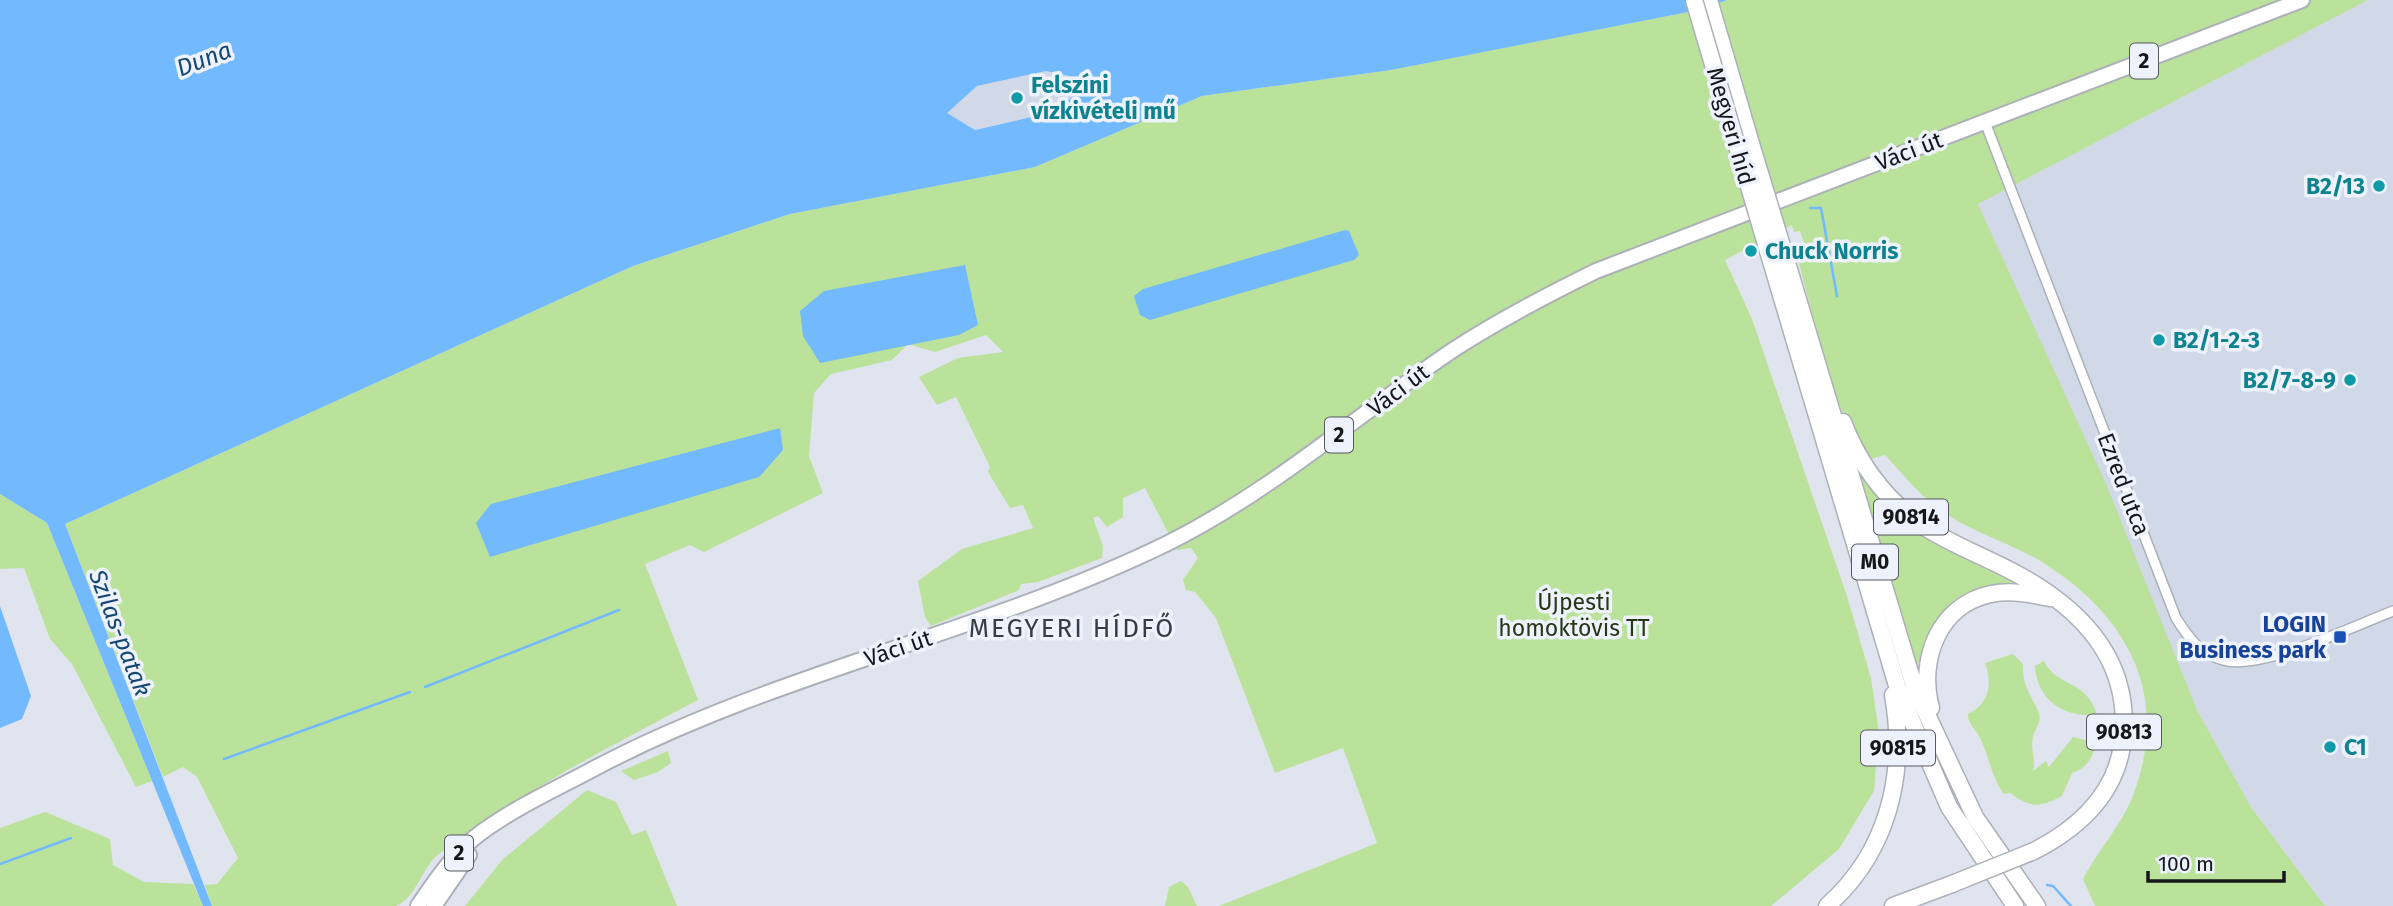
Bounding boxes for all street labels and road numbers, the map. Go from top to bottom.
road number: 2 [2130,43,2158,78]
street label: Megyeri híd [1701,64,1761,188]
street label: Váci út [1871,125,1947,177]
street label: Váci út [1362,357,1435,422]
road number: 2 [1325,418,1353,452]
street label: Ezred utca [2092,429,2156,539]
road number: 90814 [1874,500,1948,534]
road number: M0 [1852,544,1898,580]
street label: Váci út [861,623,936,673]
road number: 90813 [2087,714,2161,750]
road number: 90815 [1861,730,1935,766]
road number: 2 [445,836,473,870]

